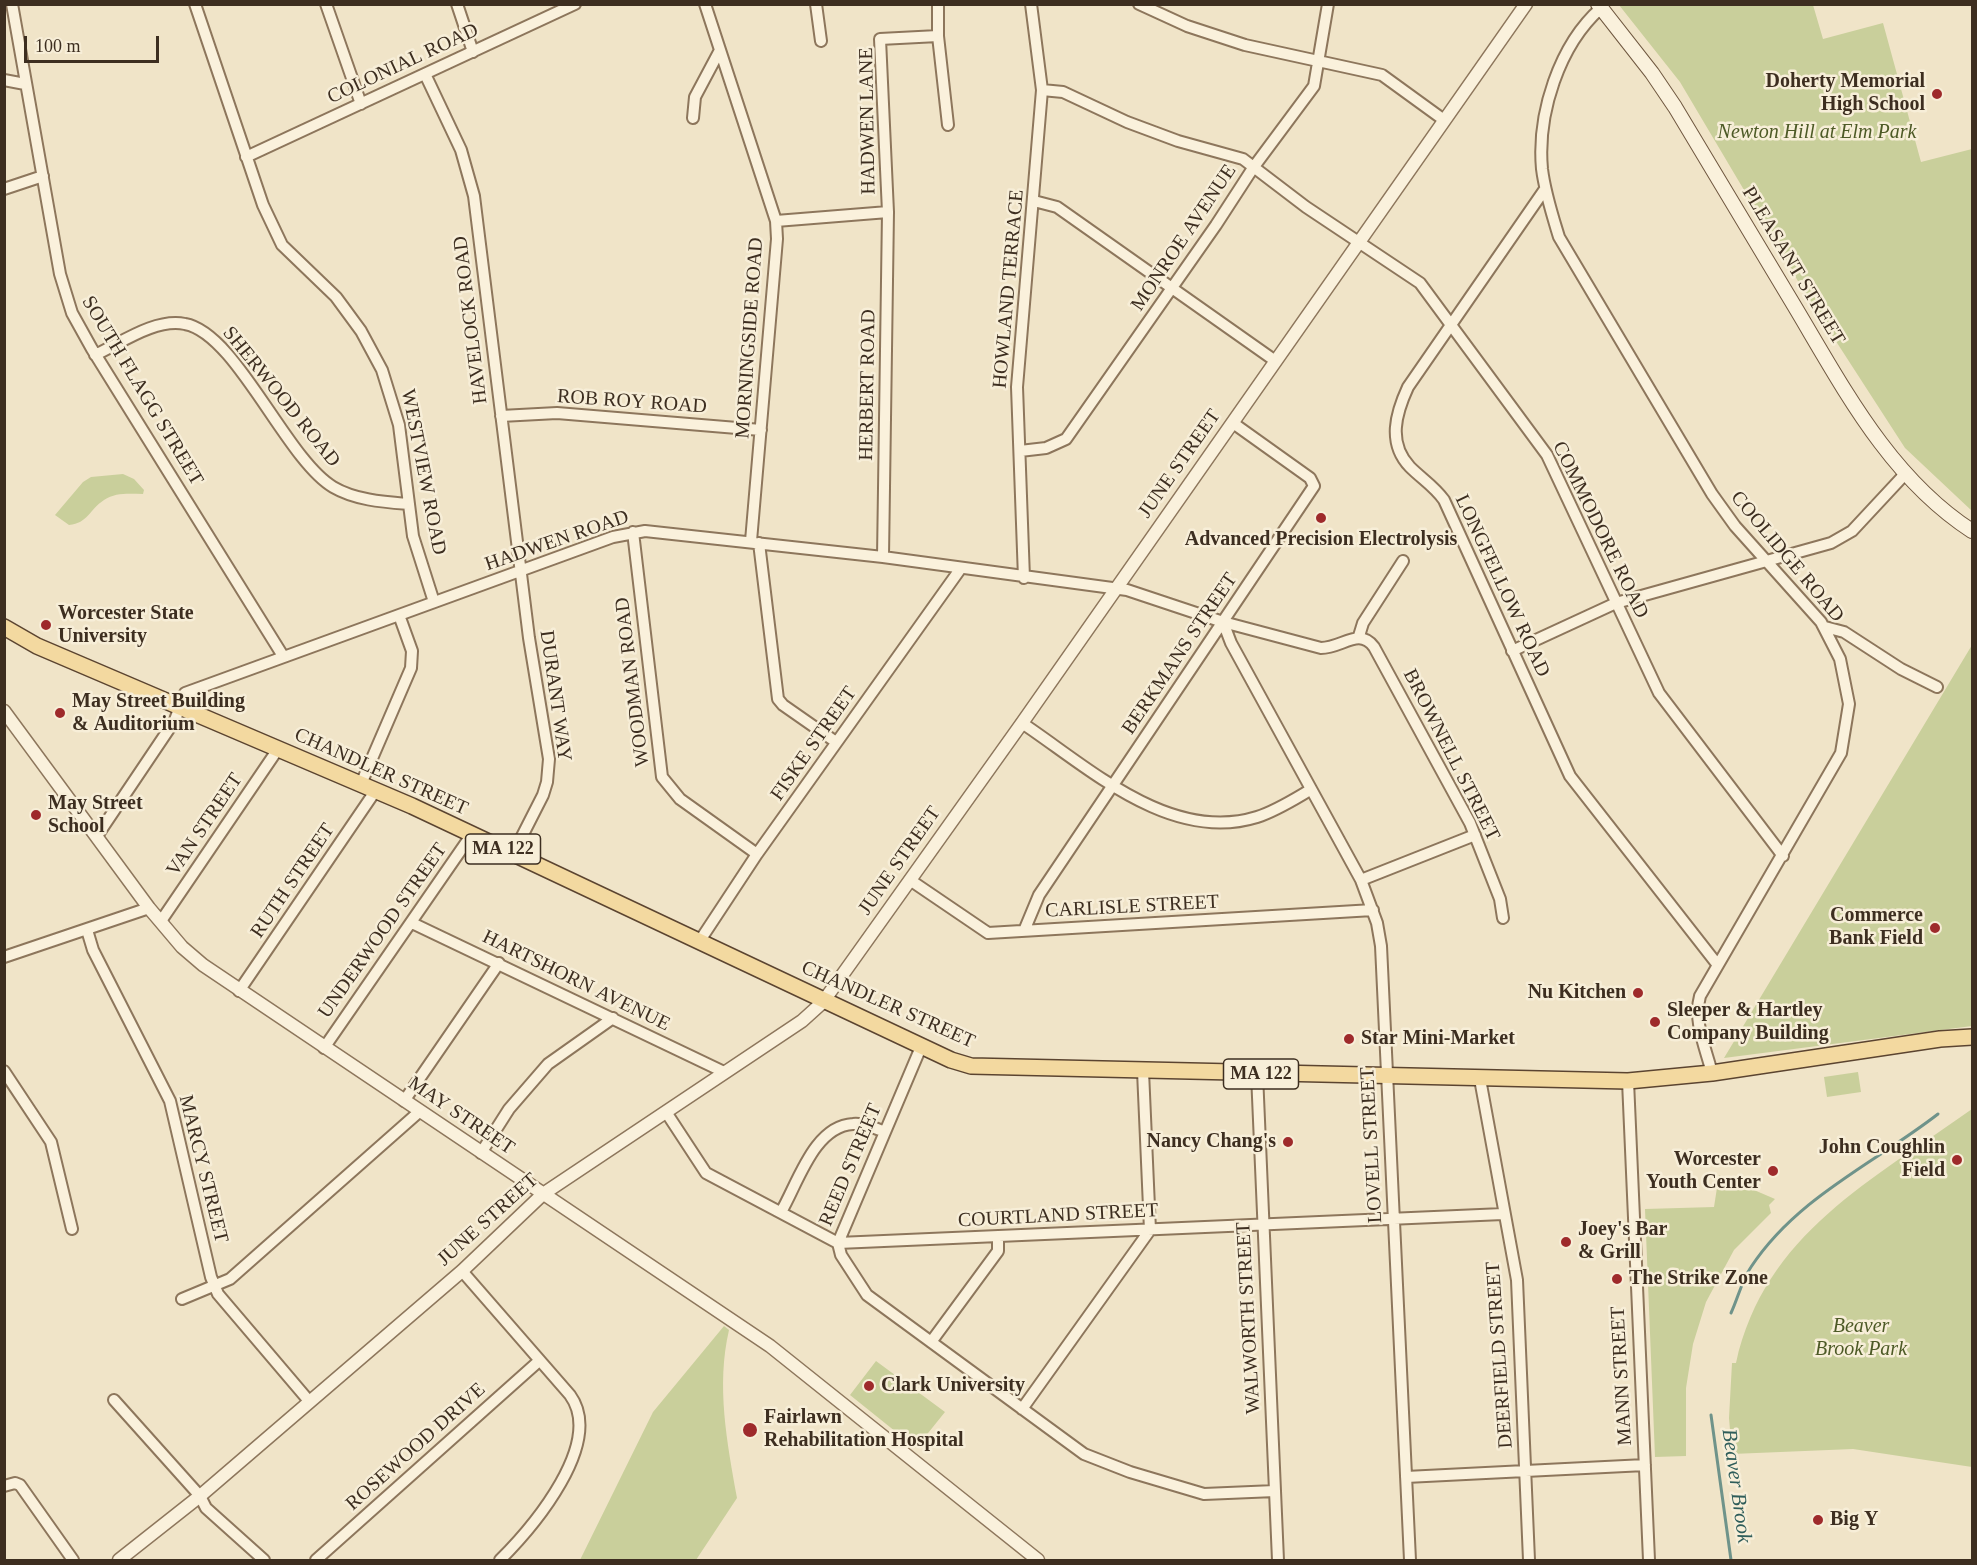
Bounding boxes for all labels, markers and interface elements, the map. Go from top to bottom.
street label: COLONIAL ROAD [324,18,482,110]
scale bar [27,24,162,62]
text: 100 m [35,36,81,56]
street label: HADWEN LANE [855,47,881,195]
place label: Doherty Memorial High School [1766,70,1925,117]
marker: Doherty Memorial High School [1930,87,1944,101]
park label: Newton Hill at Elm Park [1718,121,1916,145]
street label: MONROE AVENUE [1126,160,1242,316]
street label: PLEASANT STREET [1736,182,1850,350]
street label: HOWLAND TERRACE [988,189,1030,389]
street label: HAVELOCK ROAD [449,235,493,405]
street label: MORNINGSIDE ROAD [731,237,769,439]
street label: SOUTH FLAGG STREET [76,292,208,490]
street label: HERBERT ROAD [855,309,881,461]
street label: SHERWOOD ROAD [217,322,345,472]
street label: ROB ROY ROAD [556,385,708,419]
street label: WESTVIEW ROAD [395,387,451,557]
street label: JUNE STREET [1134,405,1226,523]
street label: COMMODORE ROAD [1547,438,1653,622]
street label: COOLIDGE ROAD [1725,487,1849,627]
street label: LONGFELLOW ROAD [1449,491,1555,681]
street label: HADWEN ROAD [482,505,632,577]
marker: Advanced Precision Electrolysis [1314,511,1328,525]
place label: Advanced Precision Electrolysis [1185,528,1457,552]
street label: BERKMANS STREET [1117,569,1243,739]
street label: WOODMAN ROAD [611,596,655,768]
place label: Worcester State University [58,602,194,649]
marker: Worcester State University [39,618,53,632]
street label: DURANT WAY [534,629,576,763]
street label: BROWNELL STREET [1397,665,1505,845]
street label: FISKE STREET [766,682,862,806]
place label: May Street Building & Auditorium [72,690,245,737]
marker: May Street Building & Auditorium [53,706,67,720]
street label: CHANDLER STREET [291,723,471,821]
street label: VAN STREET [162,769,248,881]
place label: May Street School [48,792,143,839]
street label: JUNE STREET [854,802,946,920]
marker: May Street School [29,808,43,822]
street label: RUTH STREET [246,819,340,943]
road number: MA 122 [466,834,540,864]
street label: UNDERWOOD STREET [313,839,453,1023]
street label: CARLISLE STREET [1045,890,1219,924]
place label: Commerce Bank Field [1829,904,1923,951]
marker: Commerce Bank Field [1928,921,1942,935]
street label: HARTSHORN AVENUE [478,925,674,1037]
street label: CHANDLER STREET [798,956,978,1054]
place label: Nu Kitchen [1528,981,1626,1005]
marker: Nu Kitchen [1631,986,1645,1000]
place label: Sleeper & Hartley Company Building [1667,999,1829,1046]
marker: Sleeper & Hartley Company Building [1648,1015,1662,1029]
place label: Star Mini-Market [1361,1027,1515,1051]
marker: Star Mini-Market [1342,1032,1356,1046]
road number: MA 122 [1224,1059,1298,1089]
street label: LOVELL STREET [1356,1066,1388,1224]
street label: MAY STREET [403,1072,519,1160]
street label: MARCY STREET [173,1093,233,1245]
street label: REED STREET [814,1100,888,1230]
place label: Nancy Chang's [1147,1130,1276,1154]
marker: Nancy Chang's [1281,1135,1295,1149]
place label: John Coughlin Field [1819,1136,1945,1183]
place label: Worcester Youth Center [1646,1148,1761,1195]
marker: John Coughlin Field [1950,1153,1964,1167]
marker: Worcester Youth Center [1766,1164,1780,1178]
street label: JUNE STREET [433,1169,543,1271]
street label: COURTLAND STREET [957,1199,1159,1233]
place label: Joey's Bar & Grill [1578,1218,1667,1265]
street label: WALWORTH STREET [1232,1221,1266,1415]
marker: Joey's Bar & Grill [1559,1235,1573,1249]
street label: DEERFIELD STREET [1481,1261,1519,1449]
place label: The Strike Zone [1629,1267,1768,1291]
marker: The Strike Zone [1610,1272,1624,1286]
street label: MANN STREET [1606,1306,1638,1446]
park label: Beaver Brook Park [1815,1315,1907,1362]
place label: Clark University [881,1374,1025,1398]
street label: ROSEWOOD DRIVE [341,1378,491,1516]
marker: Clark University [862,1379,876,1393]
place label: Fairlawn Rehabilitation Hospital [764,1406,963,1453]
marker: Fairlawn Rehabilitation Hospital [741,1421,759,1439]
water label: Beaver Brook [1716,1427,1756,1545]
place label: Big Y [1830,1508,1878,1532]
marker: Big Y [1811,1513,1825,1527]

